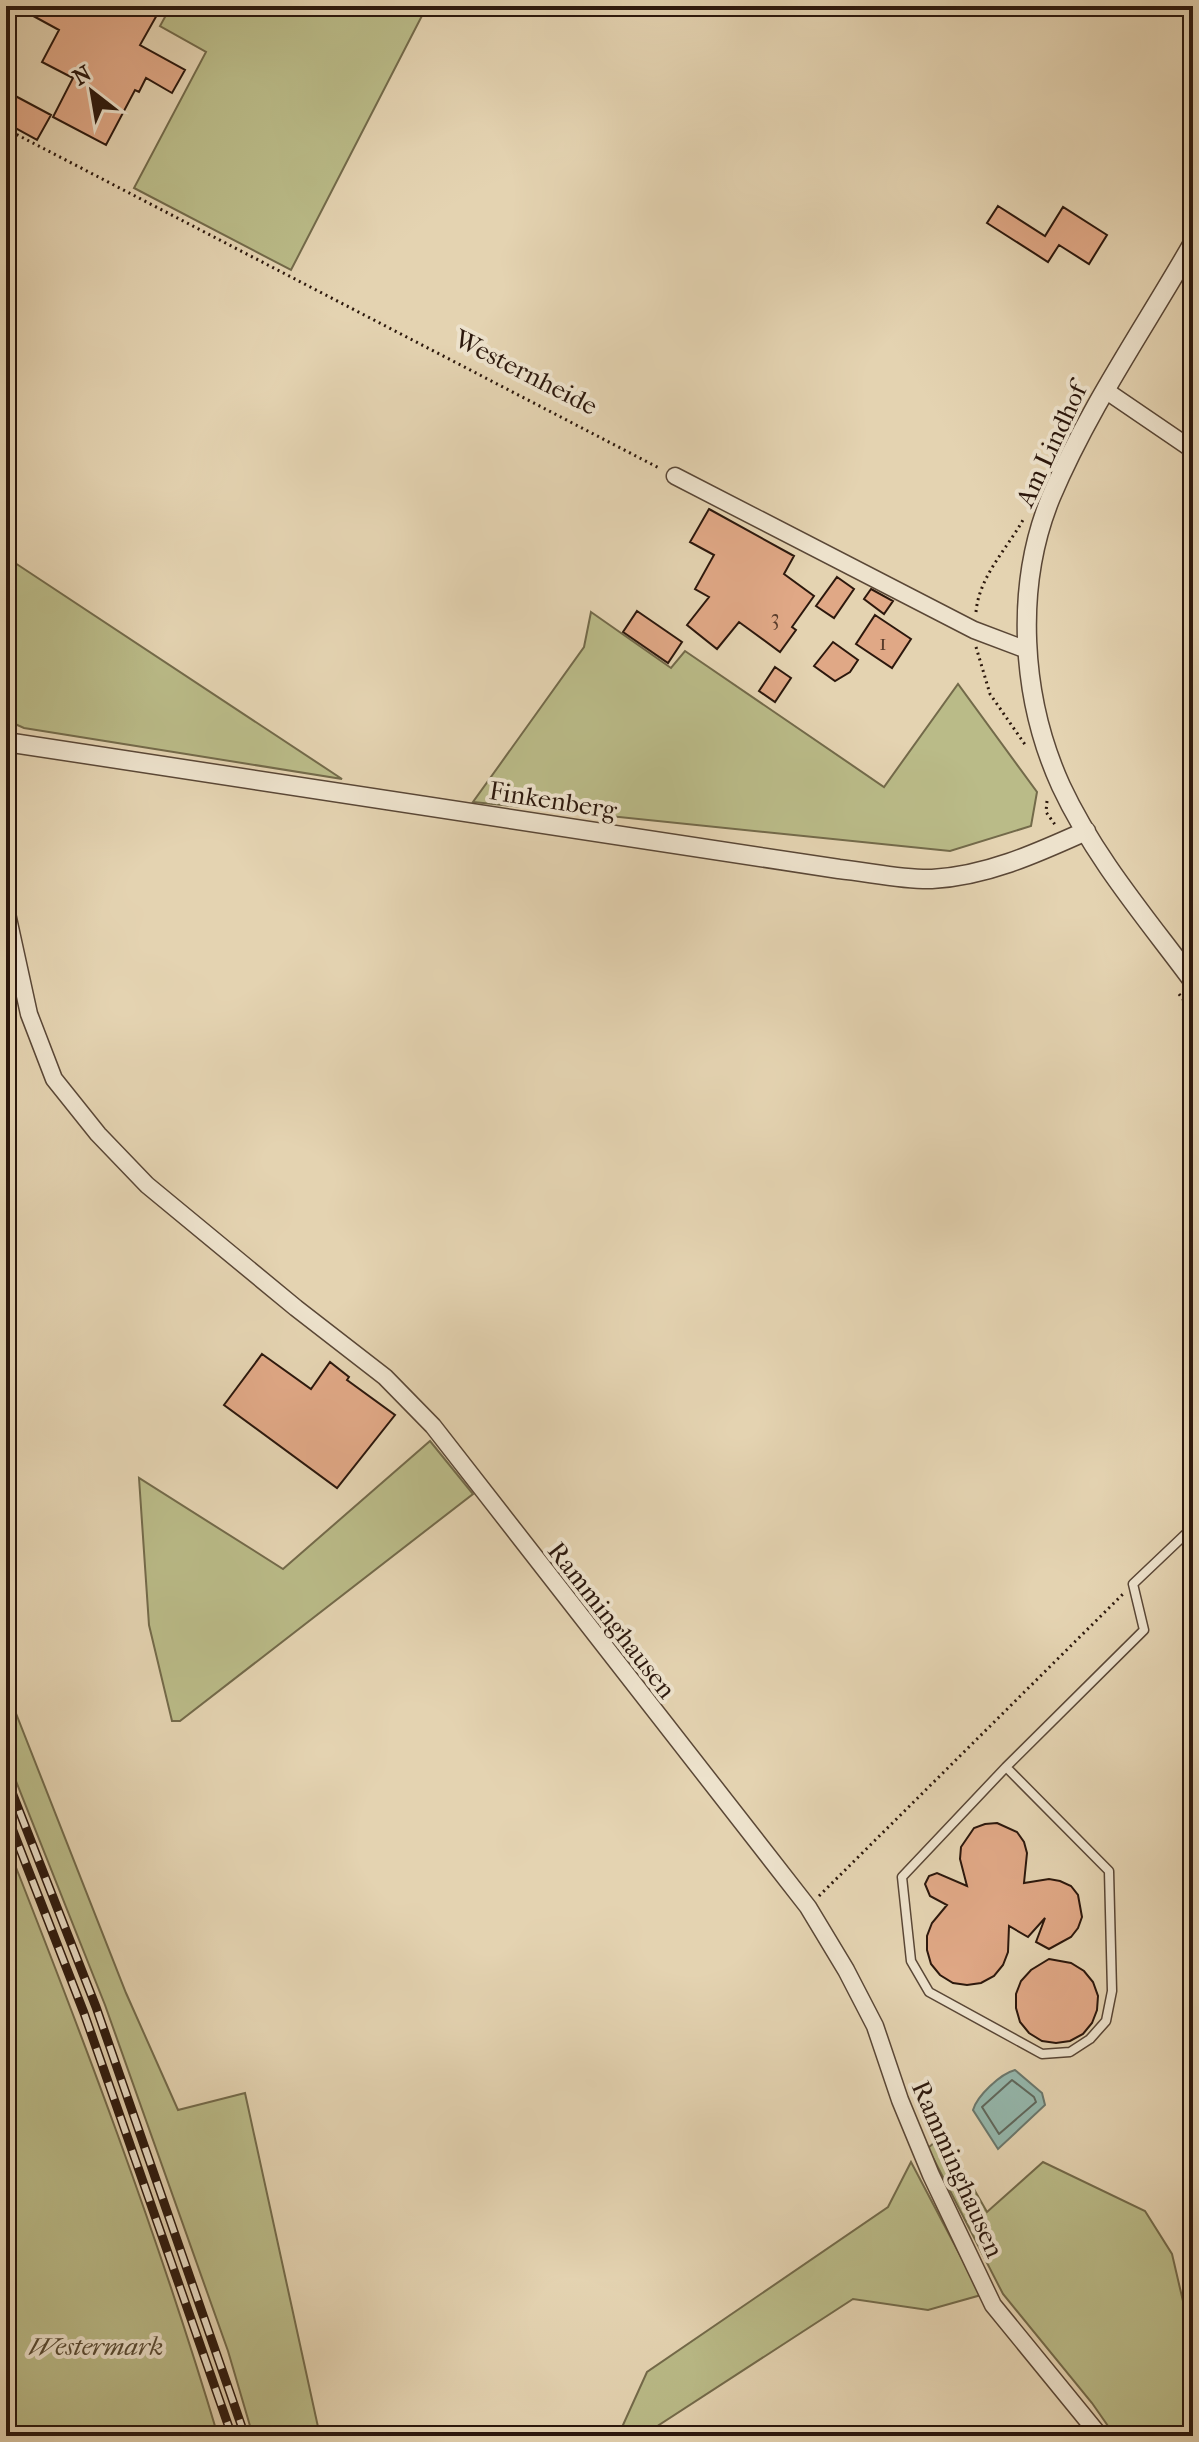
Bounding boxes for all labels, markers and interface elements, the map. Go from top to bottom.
north arrow [52,52,132,132]
text: N [68,60,96,91]
street label: Westernheide [448,323,603,422]
street label: Am Lindhof [1009,374,1096,513]
house number: 3 [770,605,780,631]
house number: 1 [879,630,887,656]
street label: Finkenberg [487,775,620,826]
street label: Ramminghausen [541,1536,682,1705]
street label: Ramminghausen [905,2076,1010,2262]
park label: Westermark [29,2331,163,2362]

